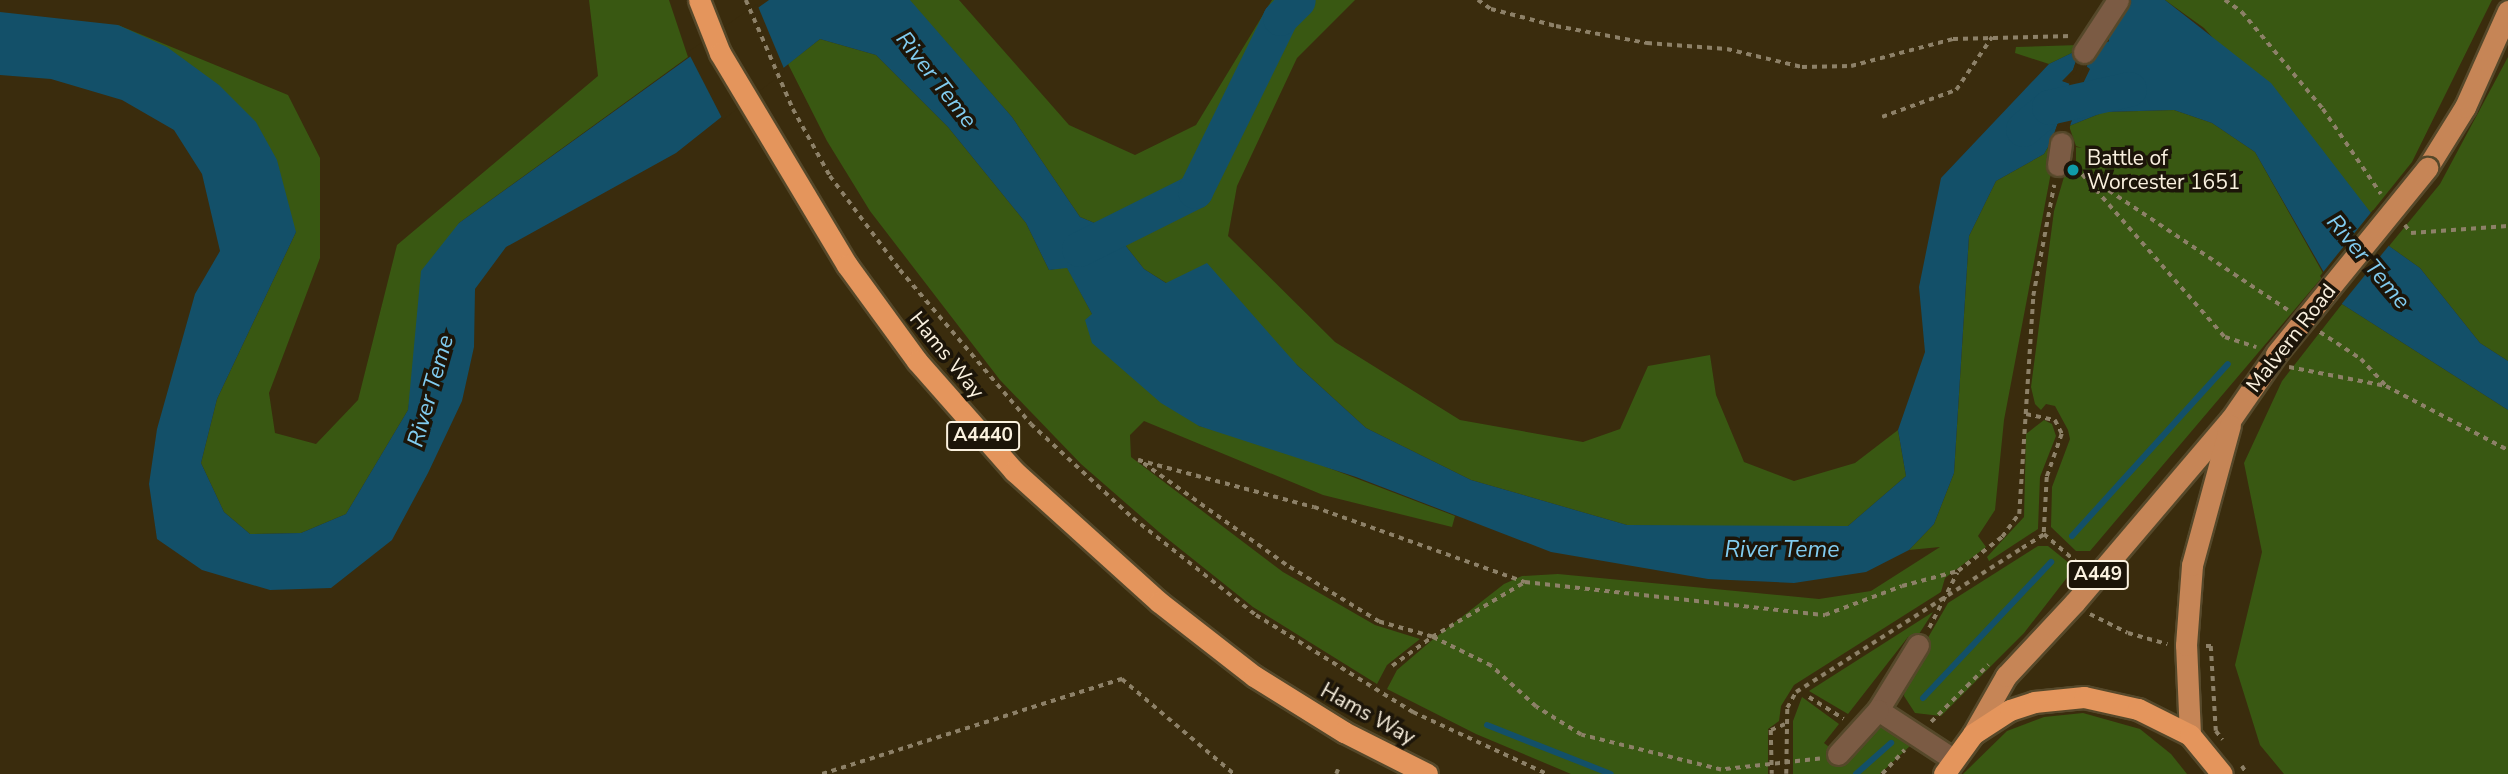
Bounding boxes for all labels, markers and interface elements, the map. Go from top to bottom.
water label: River Teme [890,26,982,134]
place label: Battle of Worcester 1651 [2087,145,2240,195]
marker: Battle of Worcester 1651 [2065,162,2081,178]
water label: River Teme [2320,209,2416,315]
street label: Malvern Road [2241,279,2341,397]
street label: Hams Way [904,307,990,403]
water label: River Teme [402,332,460,450]
road number: A4440 [944,420,1021,452]
water label: River Teme [1724,536,1840,564]
road number: A449 [2066,560,2130,590]
street label: Hams Way [1316,678,1420,750]

